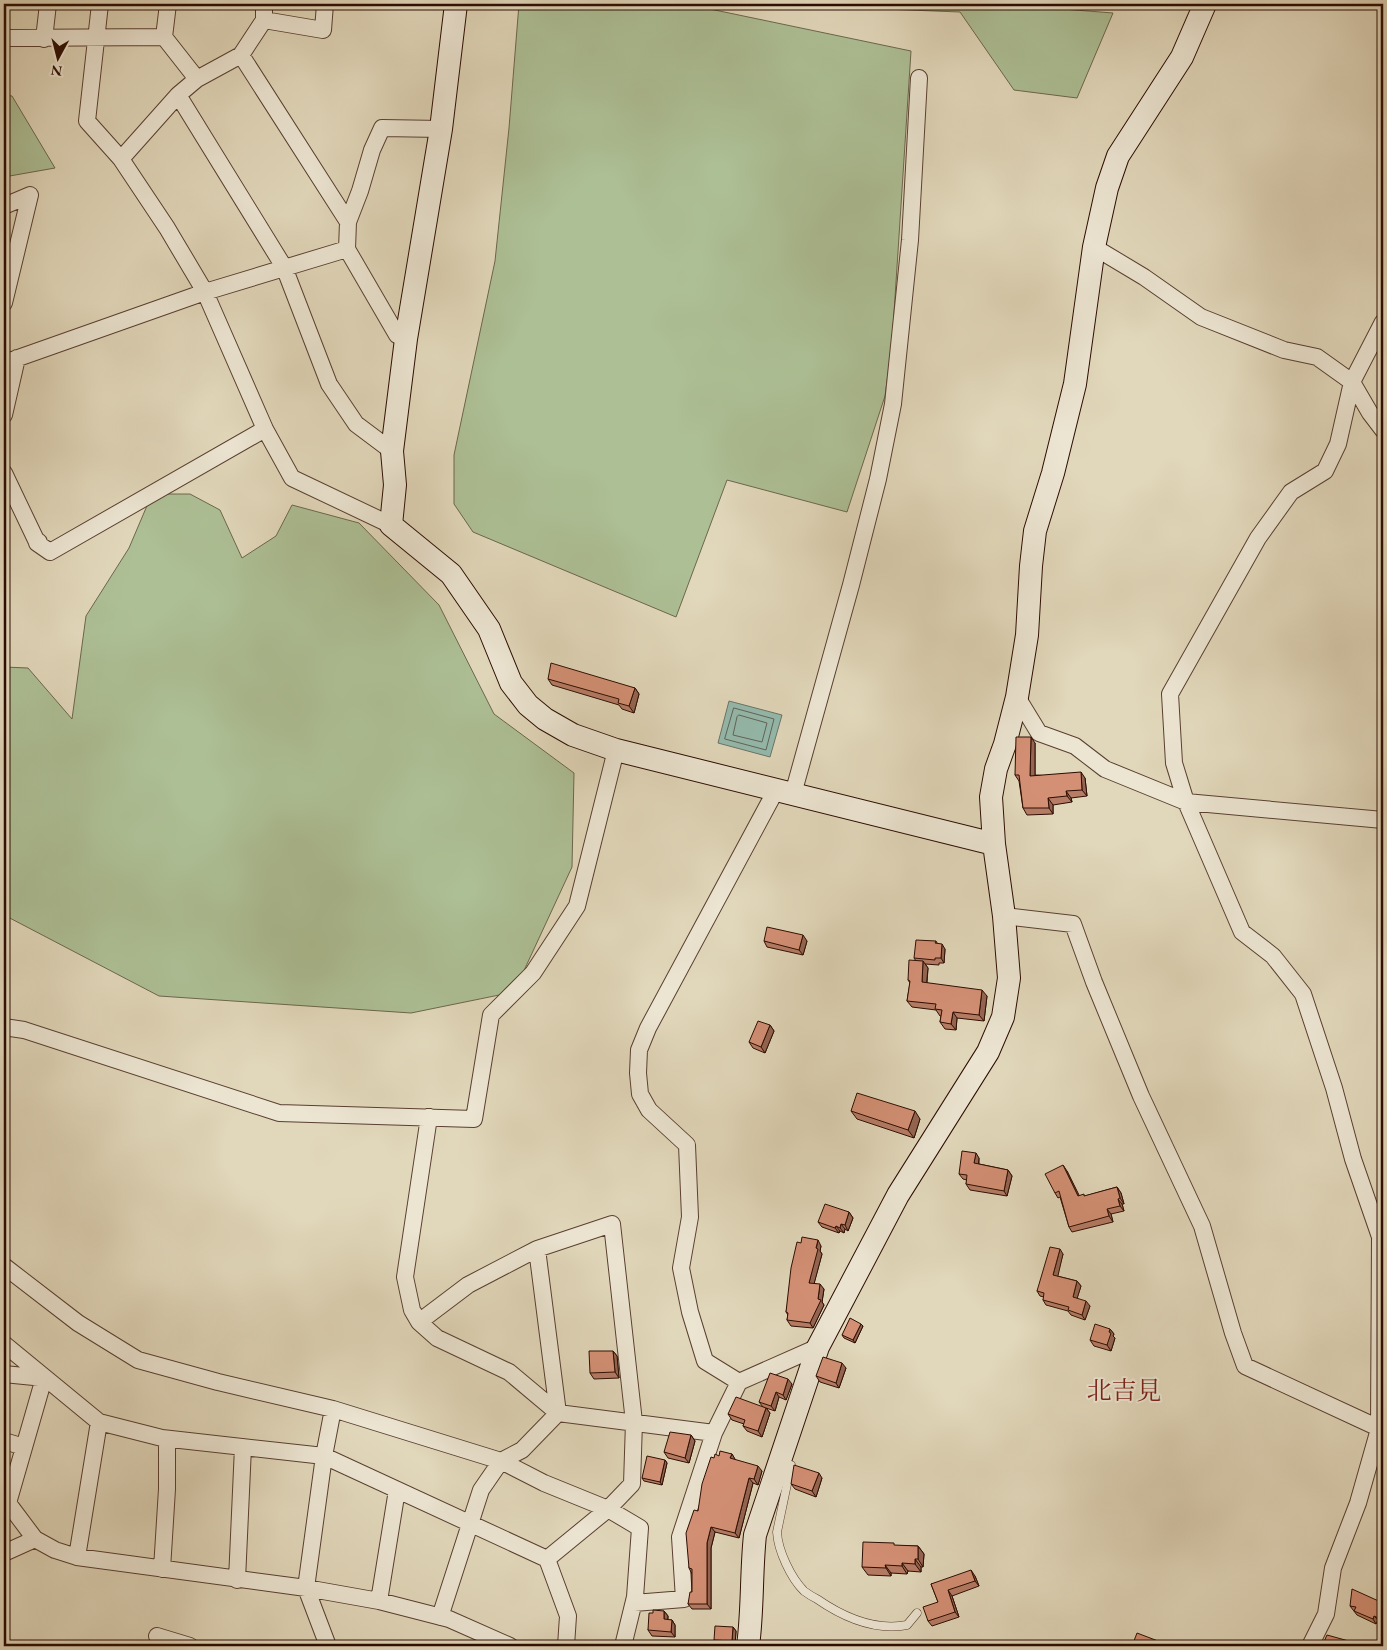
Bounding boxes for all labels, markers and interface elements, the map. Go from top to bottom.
north arrow [32,32,82,82]
text: N [49,61,63,81]
district label: 北吉見 [1086,1374,1162,1406]

